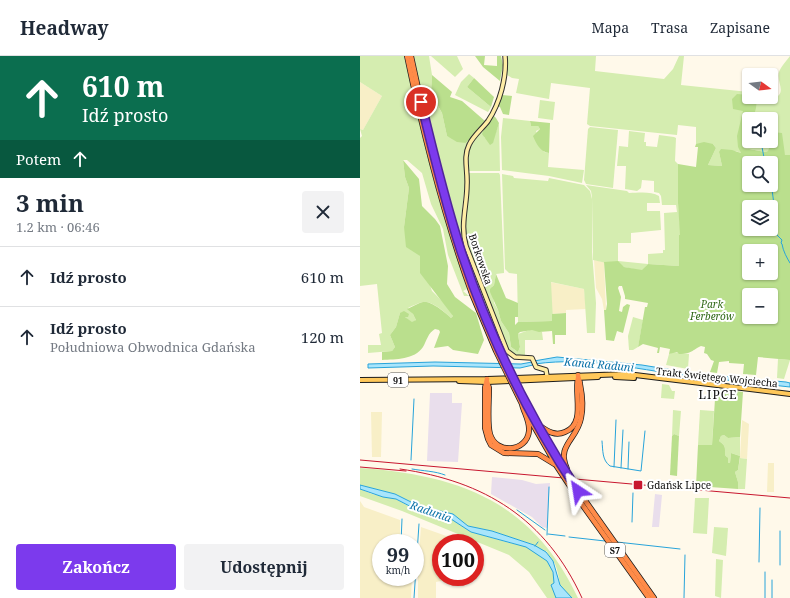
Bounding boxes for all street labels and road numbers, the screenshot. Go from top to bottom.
street label: Borkowska [466,232,496,287]
street label: Trakt Świętego Wojciecha [655,364,779,390]
road number: 91 [388,373,408,387]
road number: S7 [605,543,625,557]

